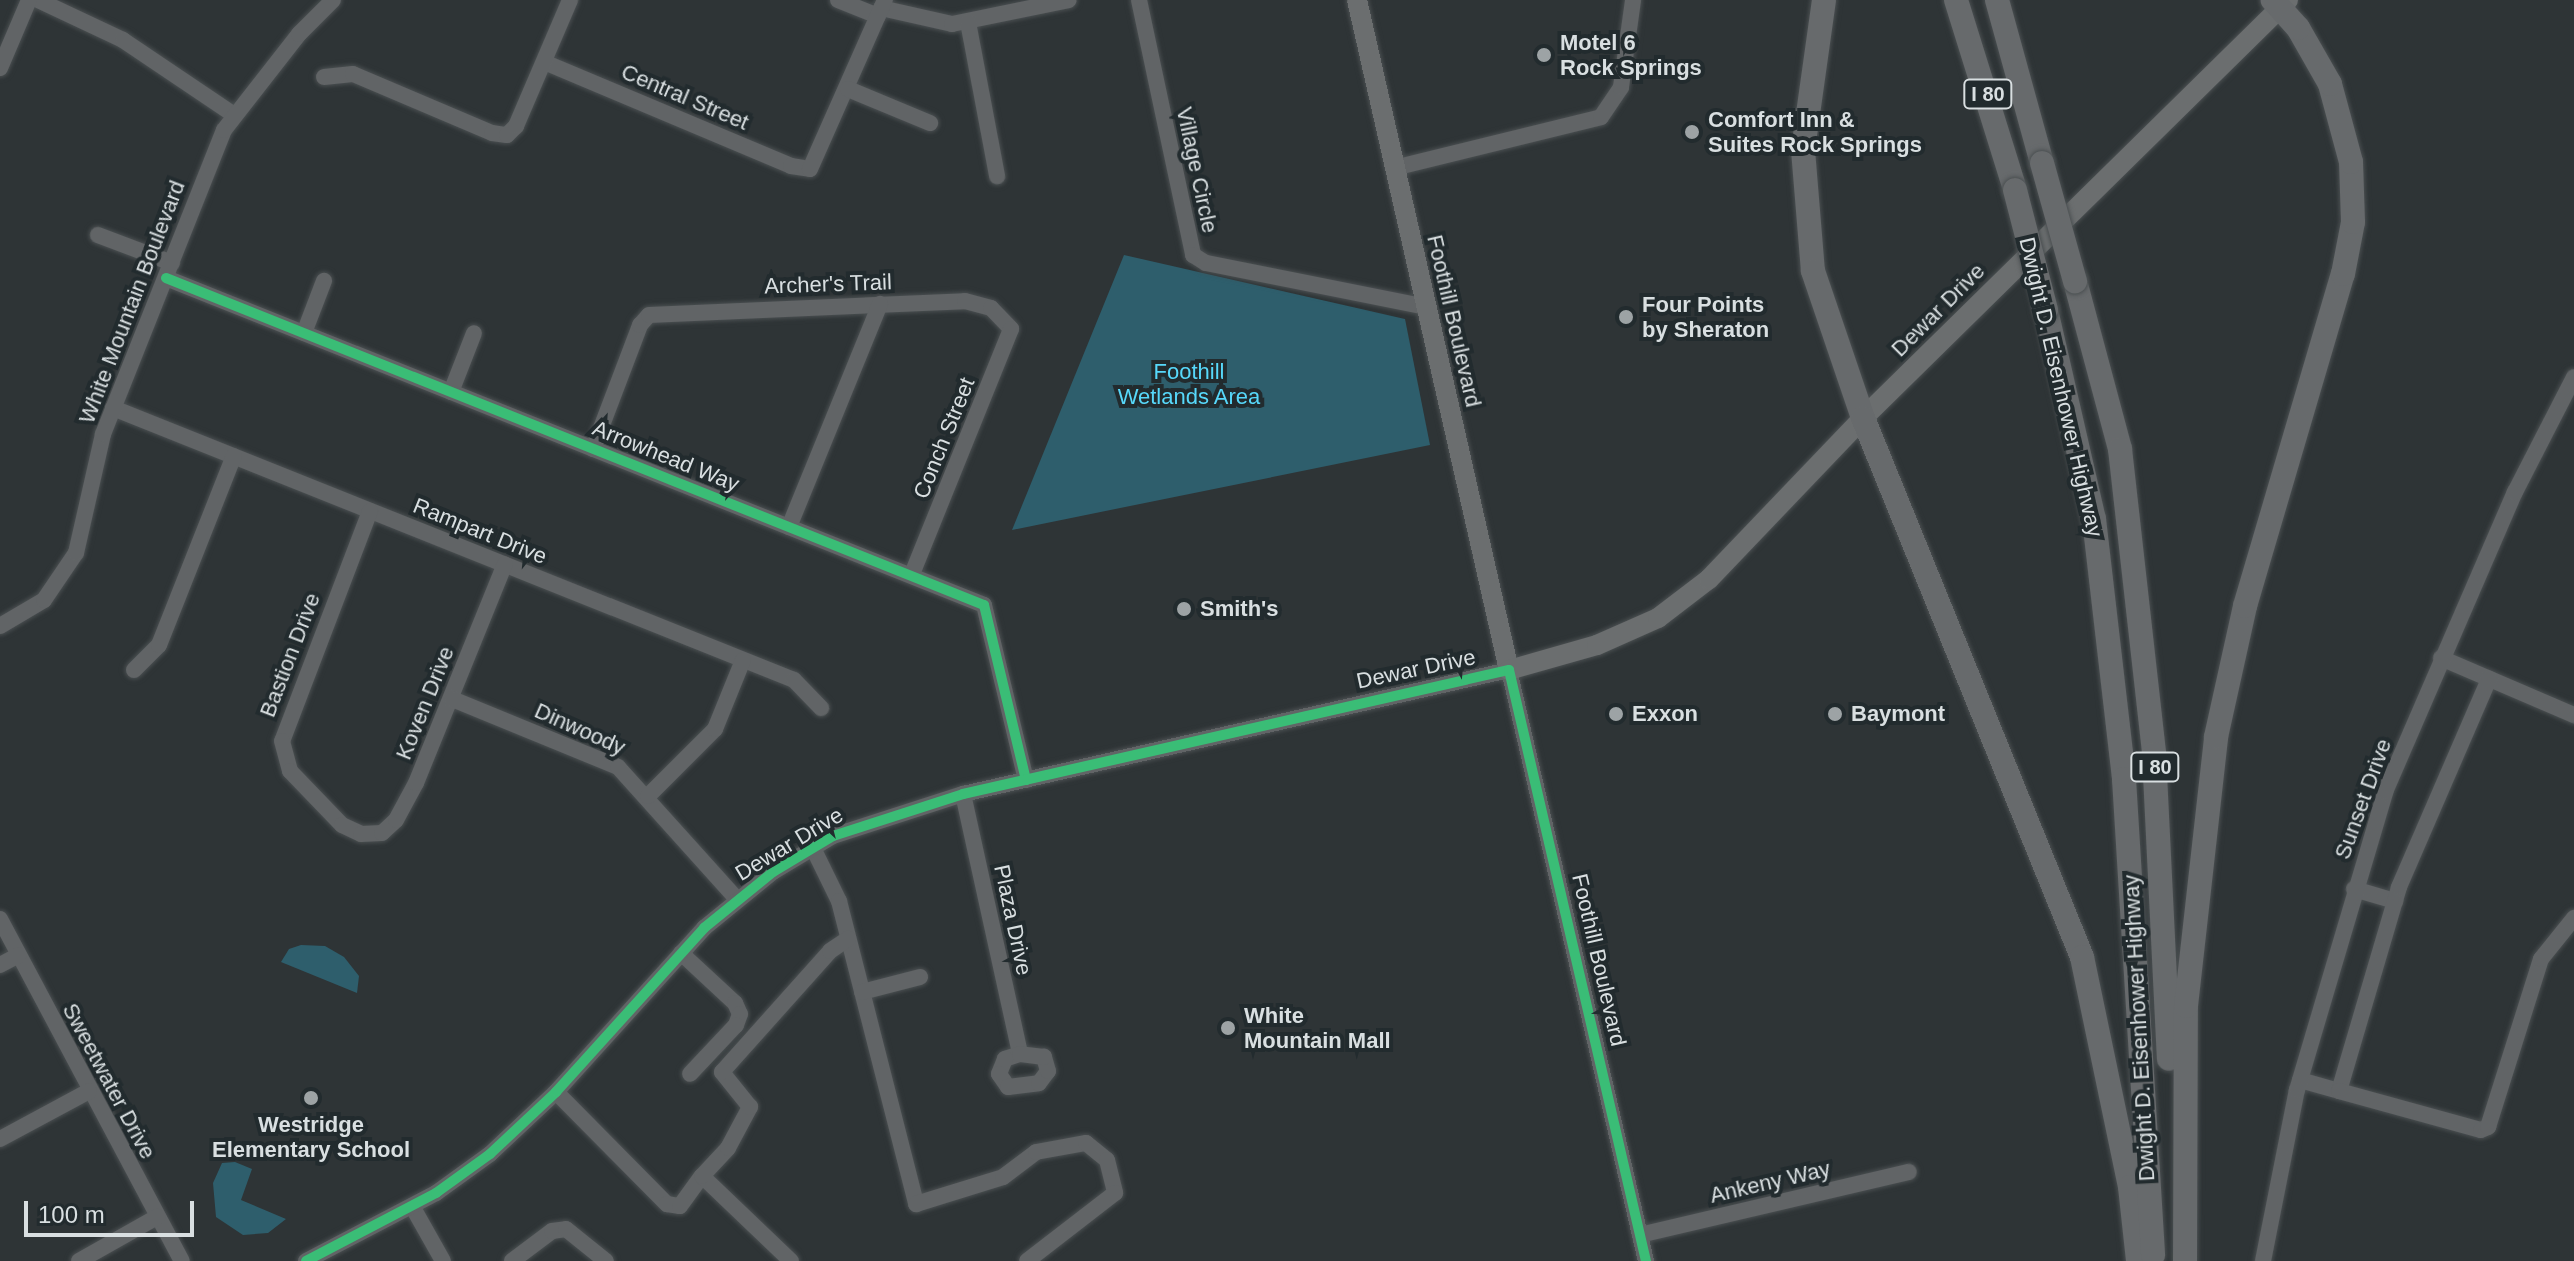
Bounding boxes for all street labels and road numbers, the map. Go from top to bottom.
street label: Central Street [617,58,753,136]
road number: I 80 [1962,78,2014,110]
street label: Village Circle [1171,105,1223,235]
street label: White Mountain Boulevard [73,177,191,427]
street label: Foothill Boulevard [1421,232,1487,410]
street label: Dwight D. Eisenhower Highway [2014,235,2108,539]
street label: Dewar Drive [1886,258,1990,362]
street label: Archer's Trail [764,269,892,299]
street label: Conch Street [908,374,980,502]
street label: Arrowhead Way [589,415,743,497]
street label: Rampart Drive [409,492,551,570]
street label: Bastion Drive [254,589,326,721]
street label: Koven Drive [390,643,460,763]
street label: Dewar Drive [1354,644,1478,694]
street label: Dinwoody [531,697,629,761]
street label: Sunset Drive [2329,735,2397,863]
road number: I 80 [2129,751,2181,783]
street label: Dewar Drive [730,802,848,886]
street label: Plaza Drive [988,862,1038,978]
street label: Foothill Boulevard [1566,871,1632,1049]
street label: Dwight D. Eisenhower Highway [2118,874,2160,1182]
street label: Sweetwater Drive [57,999,161,1163]
street label: Ankeny Way [1707,1155,1833,1209]

